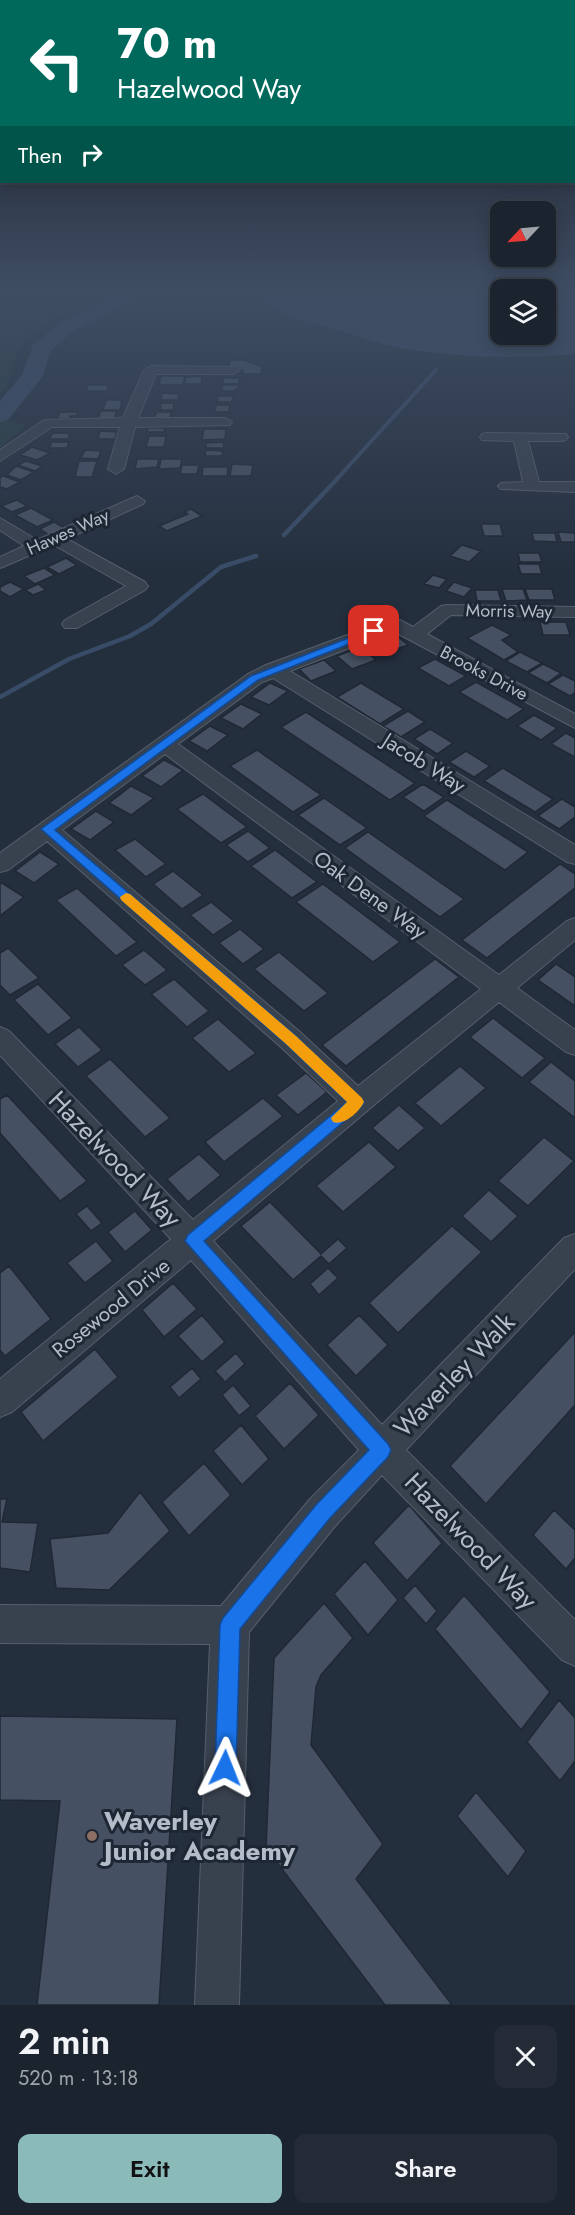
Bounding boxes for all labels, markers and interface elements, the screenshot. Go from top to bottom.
text: 70 m [117,13,217,74]
icon: left [18,24,96,102]
text: Hazelwood Way [117,69,301,108]
icon: right [75,138,108,171]
text: Then [18,139,63,171]
north arrow [490,201,556,267]
map controls [490,201,556,345]
button: layers [490,279,556,345]
street label: Hawes Way [23,502,113,562]
street label: Morris Way [465,597,553,625]
pin [348,605,399,656]
icon: arrive [357,614,390,647]
street label: Brooks Drive [435,639,533,707]
street label: Jacob Way [374,724,472,801]
street label: Oak Dene Way [307,844,433,947]
street label: Hazelwood Way [40,1082,191,1236]
street label: Rosewood Drive [46,1251,177,1365]
street label: Waverley Walk [385,1304,524,1446]
street label: Hazelwood Way [396,1464,547,1618]
position arrow [193,1736,257,1800]
place label: Waverley Junior Academy [99,1802,296,1870]
marker: Waverley Junior Academy [85,1829,99,1843]
text: 2 min [18,2015,110,2067]
button: close [494,2025,557,2088]
text: 520 m · 13:18 [18,2064,138,2093]
button: Exit [18,2134,282,2203]
button: Share [294,2134,557,2203]

